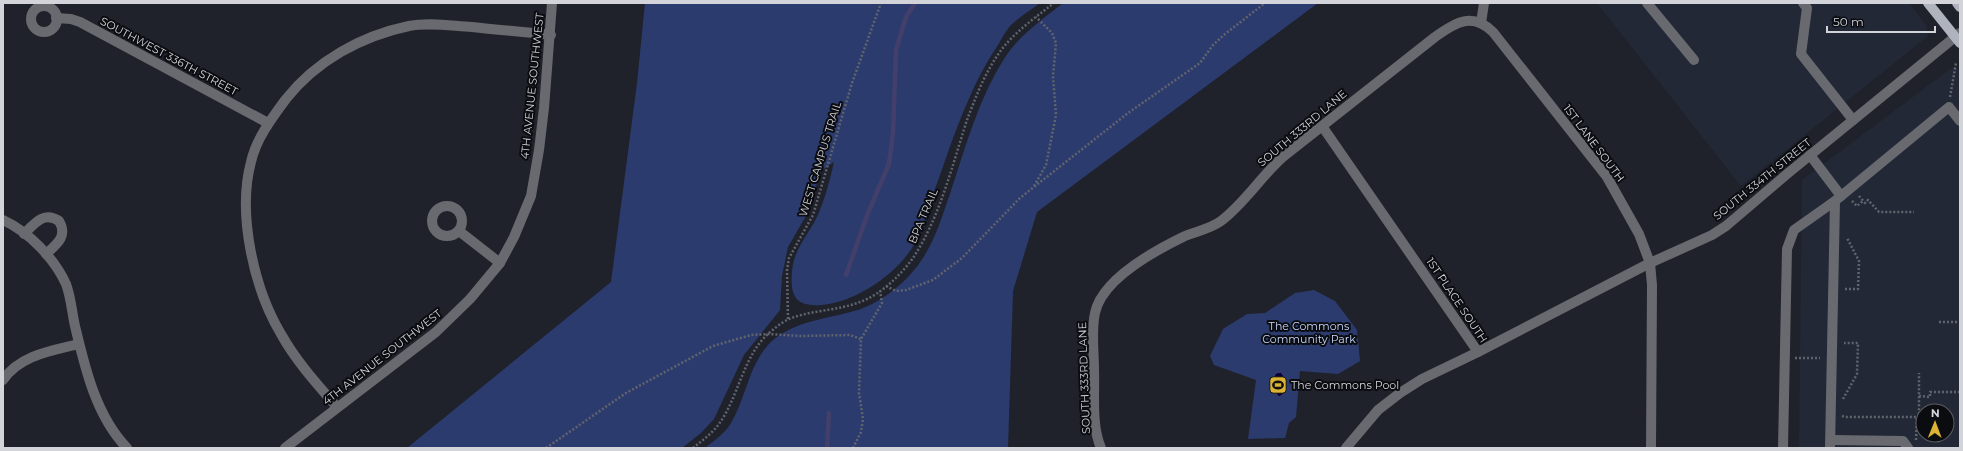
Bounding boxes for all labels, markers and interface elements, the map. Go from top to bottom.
scale bar [1827,8,1935,34]
street label: 4TH AVENUE SOUTHWEST [517,11,547,160]
street label: SOUTHWEST 336TH STREET [98,14,241,99]
text: 50 m [1833,14,1864,29]
street label: SOUTH 333RD LANE [1255,87,1349,169]
street label: WEST CAMPUS TRAIL [796,99,844,218]
street label: 1ST LANE SOUTH [1560,102,1628,184]
street label: SOUTH 334TH STREET [1710,135,1814,223]
street label: BPA TRAIL [905,186,941,246]
street label: 1ST PLACE SOUTH [1423,255,1491,345]
street label: 4TH AVENUE SOUTHWEST [320,306,445,408]
park label: The Commons Community Park [1262,319,1356,346]
street label: SOUTH 333RD LANE [1075,322,1093,434]
sports icon: The Commons Pool [1268,375,1288,395]
place label: The Commons Pool [1291,378,1399,392]
north arrow [1915,403,1955,443]
text: N [1931,406,1940,420]

